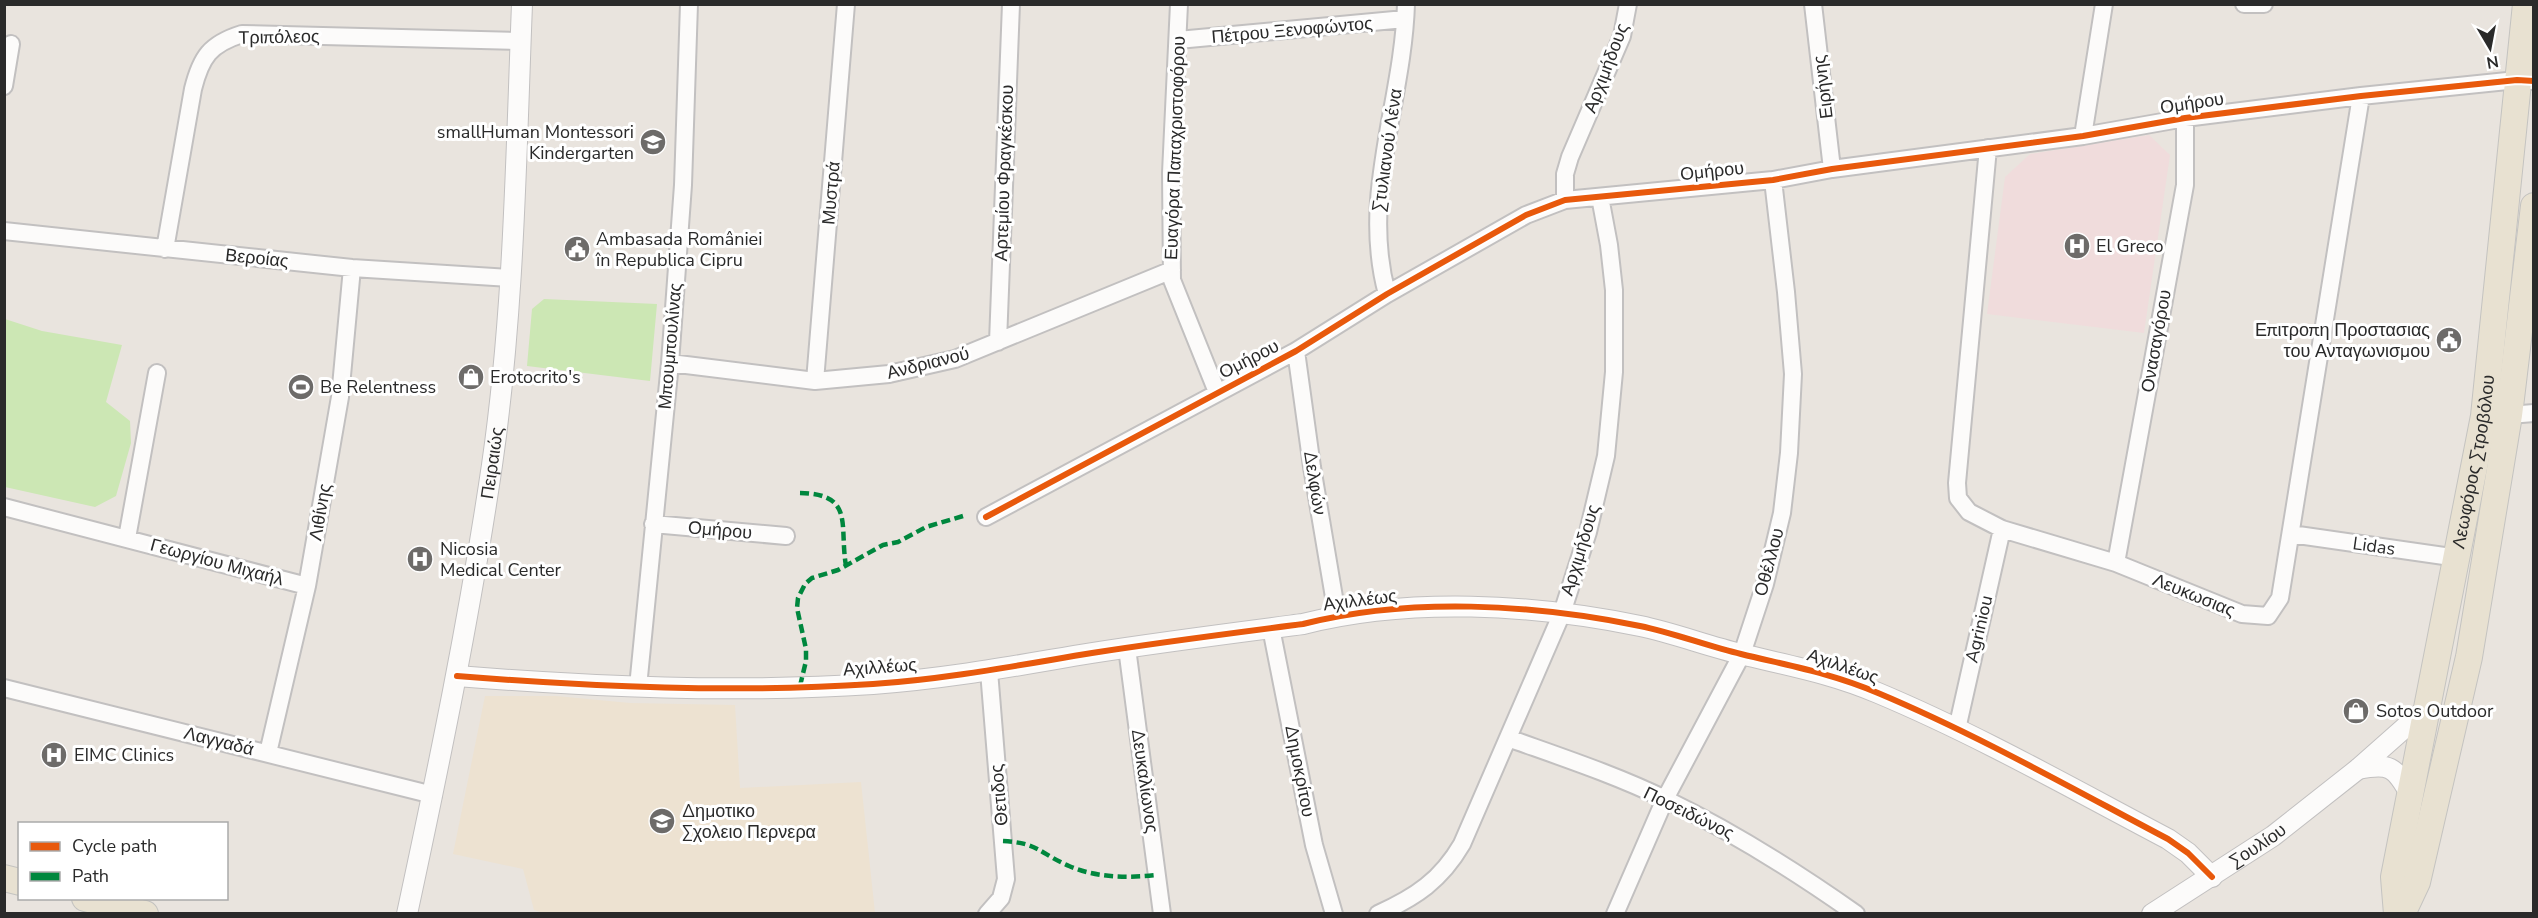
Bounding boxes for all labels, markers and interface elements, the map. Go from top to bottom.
street label: Πέτρου Ξενοφώντος [1210,11,1374,49]
north arrow [2460,18,2520,78]
street label: Αρχιμήδους [1578,19,1634,116]
street label: Τριπόλεος [238,24,320,50]
street label: Ευαγόρα Παπαχριστοφόρου [1159,35,1191,261]
text: N [2485,50,2500,74]
street label: Ειρήνης [1807,53,1839,120]
street label: Αρτεμίου Φραγκέσκου [989,84,1019,262]
street label: Στυλιανού Λένα [1366,87,1408,213]
street label: Ομήρου [2159,87,2225,119]
place label: smallHuman Montessori Kindergarten [437,120,634,165]
school or university icon: smallHuman Montessori Kindergarten [638,127,668,157]
street label: Ομήρου [1679,156,1745,186]
street label: Μυστρά [816,160,846,226]
place label: Ambasada României în Republica Cipru [595,227,762,272]
hospital icon: El Greco [2062,231,2092,261]
public building icon: Ambasada României în Republica Cipru [562,234,592,264]
place label: El Greco [2096,234,2164,258]
street label: Βεροίας [224,243,290,273]
street label: Μπουμπουλίνας [653,281,688,410]
street label: Ονασαγόρου [2135,288,2177,394]
place label: Επιτροπη Προστασιας του Ανταγωνισμου [2255,318,2430,363]
public building icon: Επιτροπη Προστασιας του Ανταγωνισμου [2434,325,2464,355]
street label: Ομήρου [1215,334,1283,384]
street label: Ανδριανού [884,341,972,385]
shop icon: Erotocrito's [456,362,486,392]
place label: Erotocrito's [490,365,581,389]
sports icon: Be Relentness [286,372,316,402]
street label: Λεωφόρος Στροβόλου [2446,374,2500,551]
place label: Be Relentness [320,375,436,399]
street label: Πειραιώς [475,425,509,501]
street label: Δελφών [1298,449,1332,517]
street label: Λιθίνης [303,481,337,543]
street label: Αρχιμήδους [1555,501,1605,599]
street label: Ομήρου [687,515,753,545]
street label: Οθέλλου [1748,525,1790,599]
street label: Lidas [2351,531,2397,561]
street label: Γεωργίου Μιχαήλ [148,533,286,591]
place label: Nicosia Medical Center [440,537,561,582]
hospital icon: Nicosia Medical Center [405,544,435,574]
street label: Λευκωσιας [2149,568,2239,623]
street label: Αχιλλέως [1322,584,1398,616]
street label: Agriniou [1960,593,1998,665]
street label: Αχιλλέως [1804,643,1882,689]
street label: Αχιλλέως [842,652,918,682]
shop icon: Sotos Outdoor [2341,696,2371,726]
place label: Sotos Outdoor [2376,699,2494,723]
street label: Λαγγαδά [182,721,256,761]
street label: Δημοκρίτου [1279,723,1321,819]
street label: Δευκαλίωνος [1126,727,1164,835]
hospital icon: EIMC Clinics [39,740,69,770]
place label: EIMC Clinics [74,743,174,767]
street label: Θετιδος [984,763,1014,827]
street label: Ποσειδώνος [1640,781,1739,845]
place label: Δημοτικο Σχολειο Περνερα [682,799,816,844]
school or university icon: Δημοτικο Σχολειο Περνερα [647,806,677,836]
street label: Σουλίου [2225,818,2291,873]
legend [18,822,228,900]
text: Cycle path [72,834,157,858]
text: Path [72,864,109,888]

